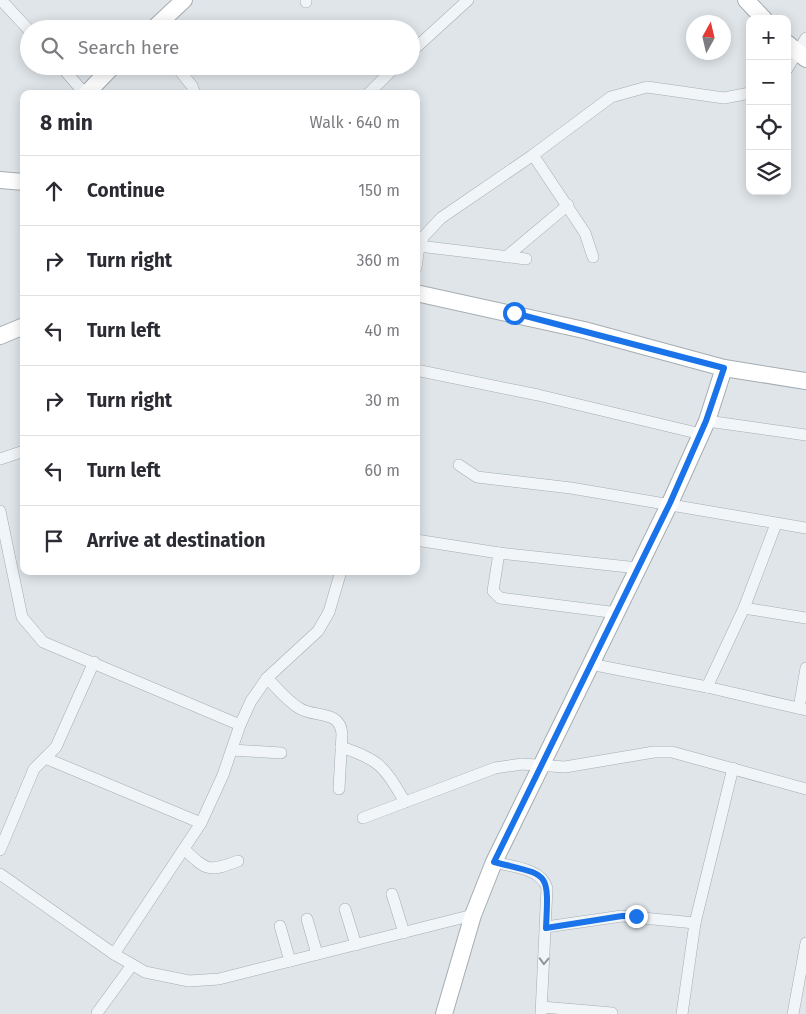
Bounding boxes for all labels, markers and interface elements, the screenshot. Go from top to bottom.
north arrow [686,15,731,60]
map controls [746,15,791,195]
button: + [746,15,791,60]
search box [20,20,420,75]
icon: search [38,34,66,62]
text: Search here [78,36,179,59]
button: − [746,60,791,105]
button: locate [746,105,791,150]
text: 8 min [40,110,93,136]
text: Walk · 640 m [310,113,400,132]
button: layers [746,150,791,195]
icon: ahead [40,177,68,205]
text: Continue [87,179,165,202]
text: 150 m [358,181,400,200]
icon: right [40,247,68,275]
text: Turn right [87,249,172,272]
text: 360 m [357,251,400,270]
route start [503,302,526,325]
icon: left [40,317,68,345]
text: Turn left [87,319,161,342]
text: 40 m [365,321,400,340]
icon: right [40,387,68,415]
text: Turn right [87,389,172,412]
text: 30 m [365,391,400,410]
icon: left [40,457,68,485]
text: Turn left [87,459,161,482]
text: 60 m [365,461,400,480]
icon: arrive [40,527,68,555]
text: Arrive at destination [87,529,266,552]
route end [625,905,648,928]
one-way arrow [539,958,550,966]

